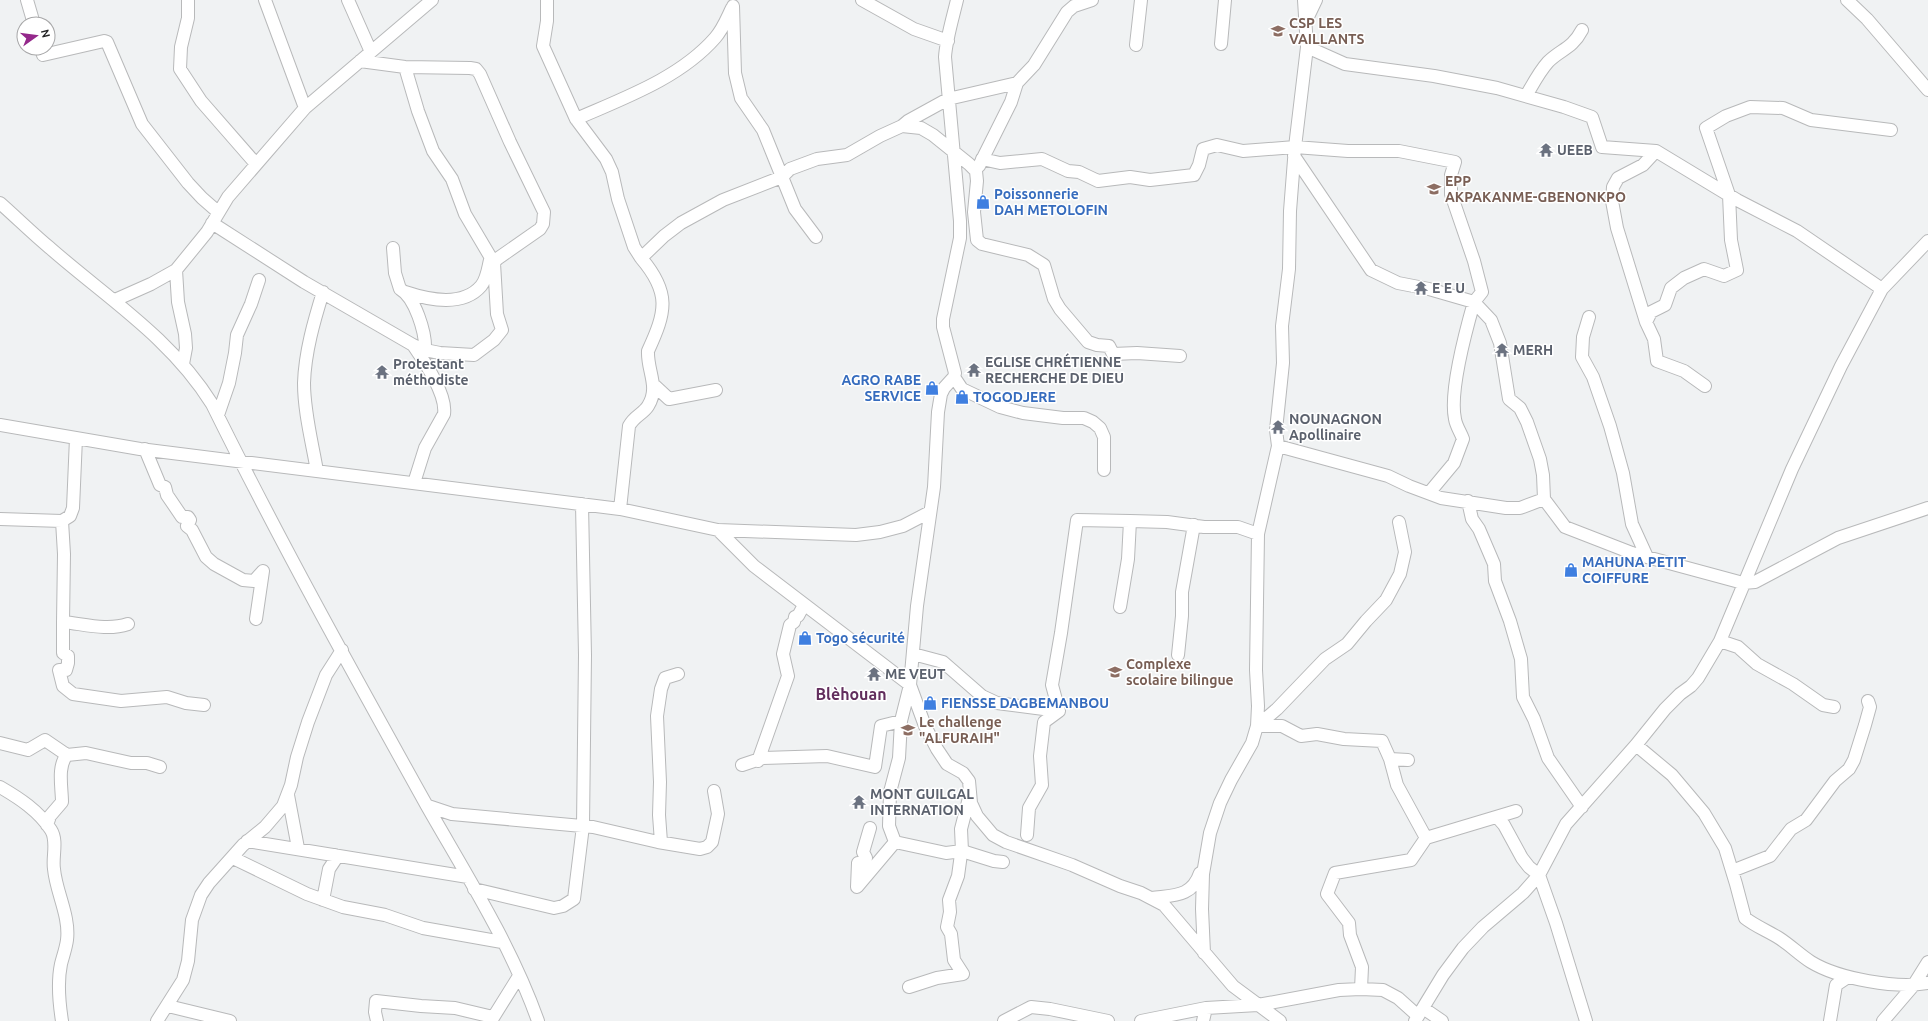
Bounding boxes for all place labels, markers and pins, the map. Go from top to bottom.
place label: CSP LES VAILLANTS [1289,15,1365,47]
school or university icon: CSP LES VAILLANTS [1270,23,1286,39]
temple icon: UEEB [1538,142,1554,158]
place label: UEEB [1557,142,1593,158]
place label: EPP AKPAKANME-GBENONKPO [1445,173,1626,205]
school or university icon: EPP AKPAKANME-GBENONKPO [1426,181,1442,197]
place label: Poissonnerie DAH METOLOFIN [994,186,1108,218]
shop icon: Poissonnerie DAH METOLOFIN [975,194,991,210]
temple icon: E E U [1413,280,1429,296]
place label: E E U [1432,280,1465,296]
temple icon: MERH [1494,342,1510,358]
place label: MERH [1513,342,1553,358]
place label: EGLISE CHRÉTIENNE RECHERCHE DE DIEU [985,353,1124,386]
place label: Protestant méthodiste [393,356,469,388]
temple icon: EGLISE CHRÉTIENNE RECHERCHE DE DIEU [966,362,982,378]
temple icon: Protestant méthodiste [374,364,390,380]
place label: AGRO RABE SERVICE [841,372,921,404]
shop icon: AGRO RABE SERVICE [924,380,940,396]
shop icon: TOGODJERE [954,389,970,405]
place label: TOGODJERE [973,389,1056,405]
place label: NOUNAGNON Apollinaire [1289,411,1382,443]
temple icon: NOUNAGNON Apollinaire [1270,419,1286,435]
place label: MAHUNA PETIT COIFFURE [1582,554,1687,586]
shop icon: MAHUNA PETIT COIFFURE [1563,562,1579,578]
shop icon: Togo sécurité [797,630,813,646]
place label: Togo sécurité [816,630,905,646]
place label: Complexe scolaire bilingue [1126,656,1234,688]
school or university icon: Complexe scolaire bilingue [1107,664,1123,680]
temple icon: ME VEUT [866,666,882,682]
place label: ME VEUT [885,666,946,682]
shop icon: FIENSSE DAGBEMANBOU [922,695,938,711]
place label: FIENSSE DAGBEMANBOU [941,695,1109,711]
place label: Le challenge "ALFURAIH" [919,714,1002,746]
school or university icon: Le challenge "ALFURAIH" [900,722,916,738]
place label: MONT GUILGAL INTERNATION [870,786,974,818]
temple icon: MONT GUILGAL INTERNATION [851,794,867,810]

